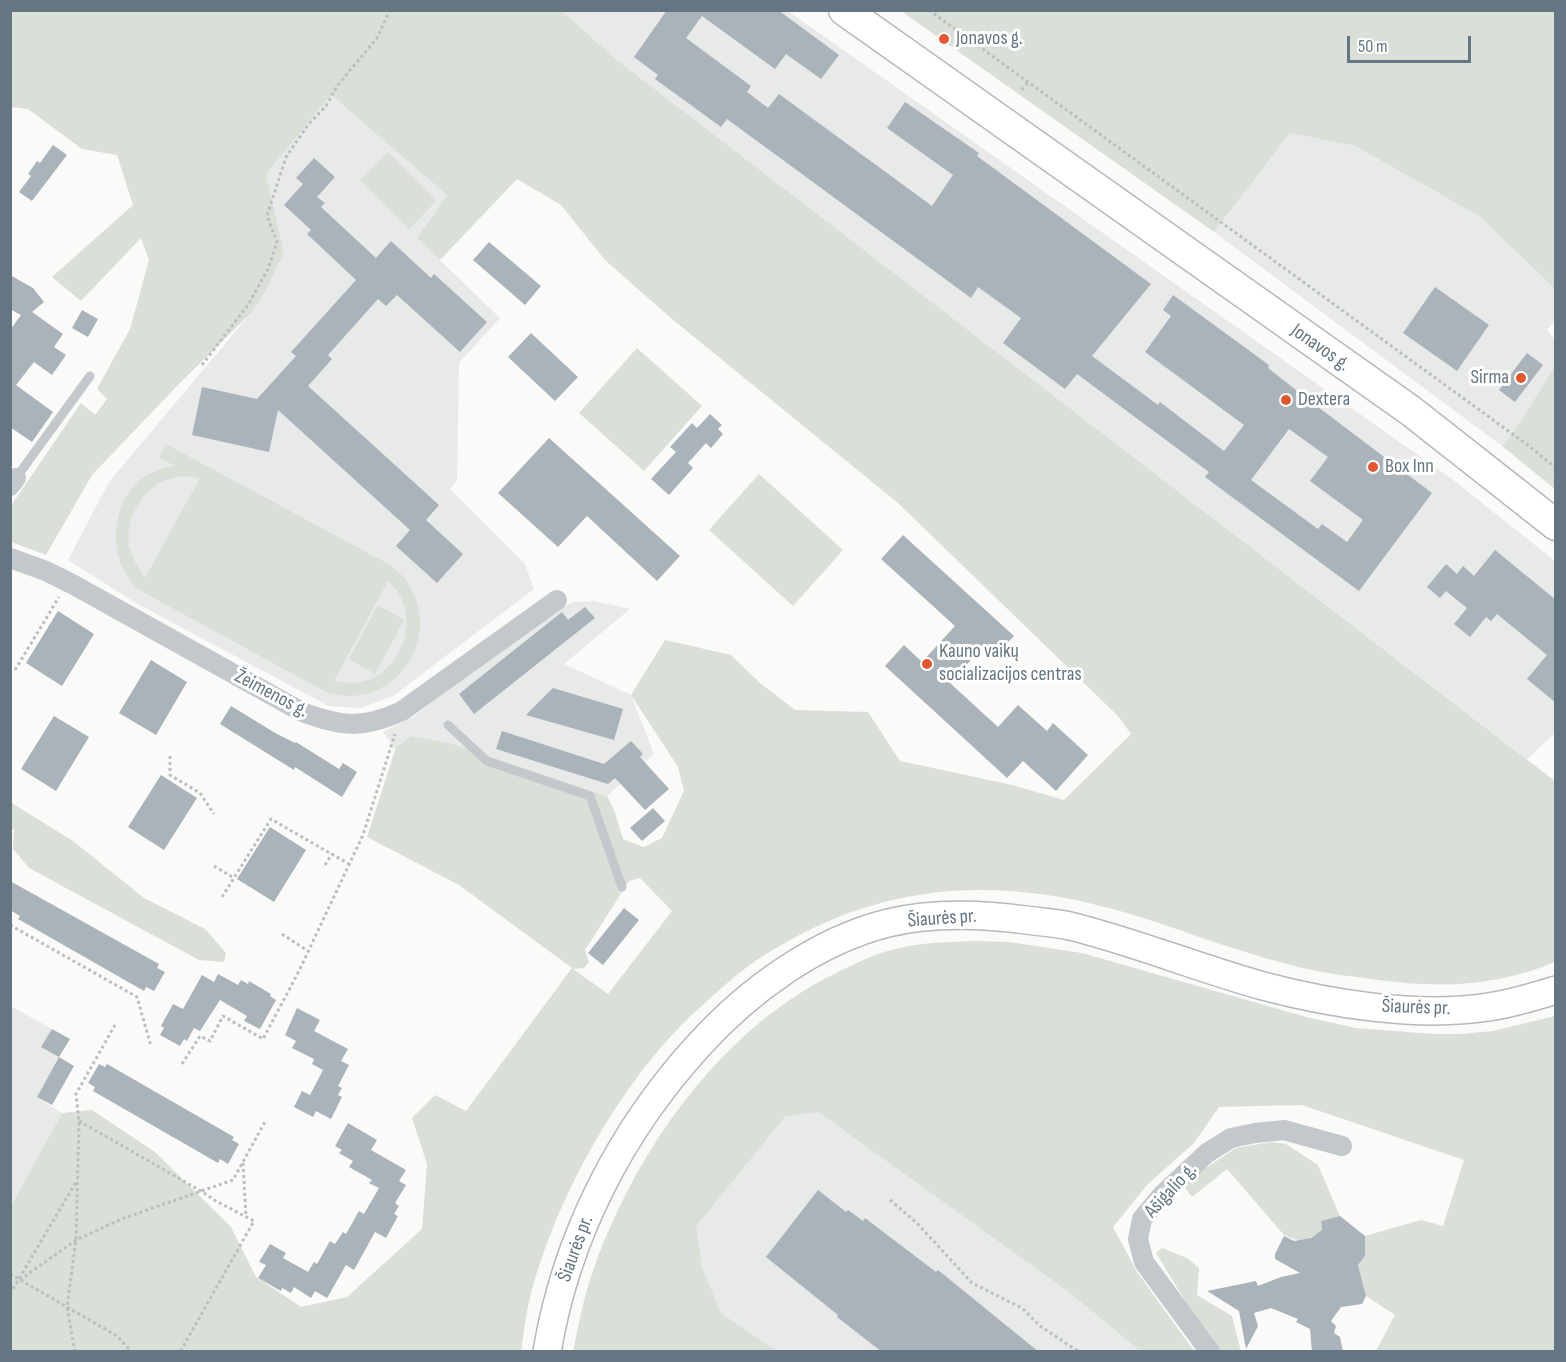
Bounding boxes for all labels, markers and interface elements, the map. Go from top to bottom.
scale bar [1350,24,1474,62]
place label: Jonavos g. [956,27,1022,51]
marker: Jonavos g. [937,32,951,46]
text: 50 m [1358,36,1388,57]
street label: Jonavos g. [1286,319,1354,377]
place label: Sirma [1470,366,1509,390]
marker: Sirma [1514,371,1528,385]
place label: Dextera [1298,388,1350,412]
marker: Dextera [1279,393,1293,407]
place label: Box Inn [1385,455,1434,479]
marker: Box Inn [1366,460,1380,474]
place label: Kauno vaikų socializacijos centras [939,640,1082,687]
marker: Kauno vaikų socializacijos centras [920,657,934,671]
street label: Žeimenos g. [230,665,312,723]
street label: Šiaurės pr. [907,905,977,933]
street label: Šiaurės pr. [1381,995,1451,1021]
street label: Ašigalio g. [1140,1159,1202,1223]
street label: Šiaurės pr. [553,1213,599,1285]

